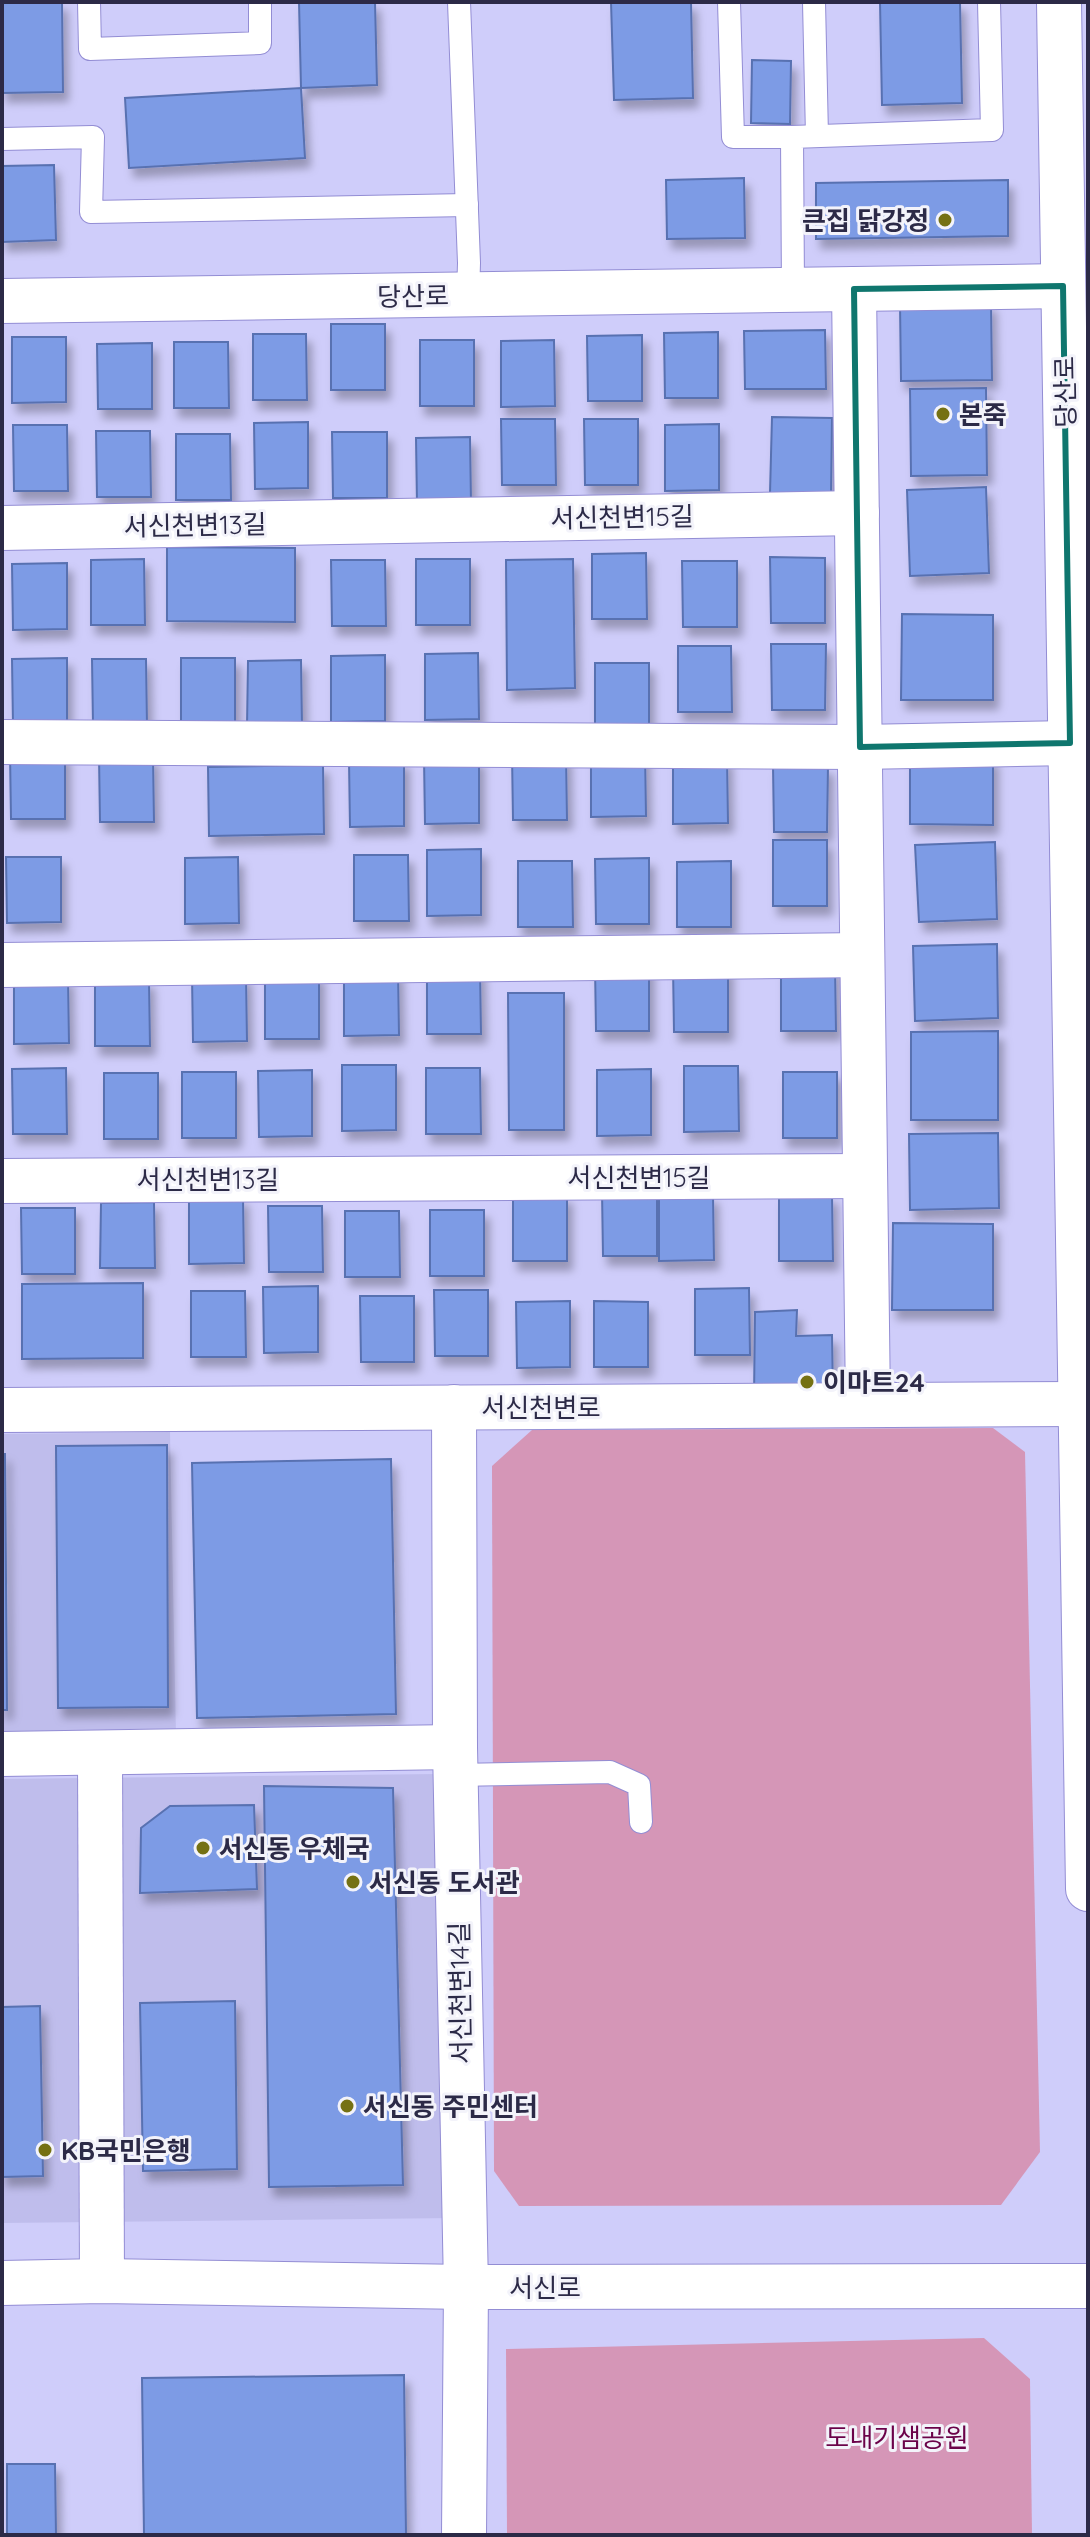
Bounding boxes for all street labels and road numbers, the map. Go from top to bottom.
street label: 당산로 [377,279,449,313]
street label: 당산로 [1048,356,1082,428]
street label: 서신천변15길 [550,499,694,535]
street label: 서신천변13길 [123,507,267,543]
street label: 서신천변15길 [567,1161,711,1194]
street label: 서신천변13길 [137,1163,279,1196]
street label: 서신천변로 [481,1391,601,1424]
street label: 서신천변14길 [442,1921,478,2065]
street label: 서신로 [509,2271,581,2304]

